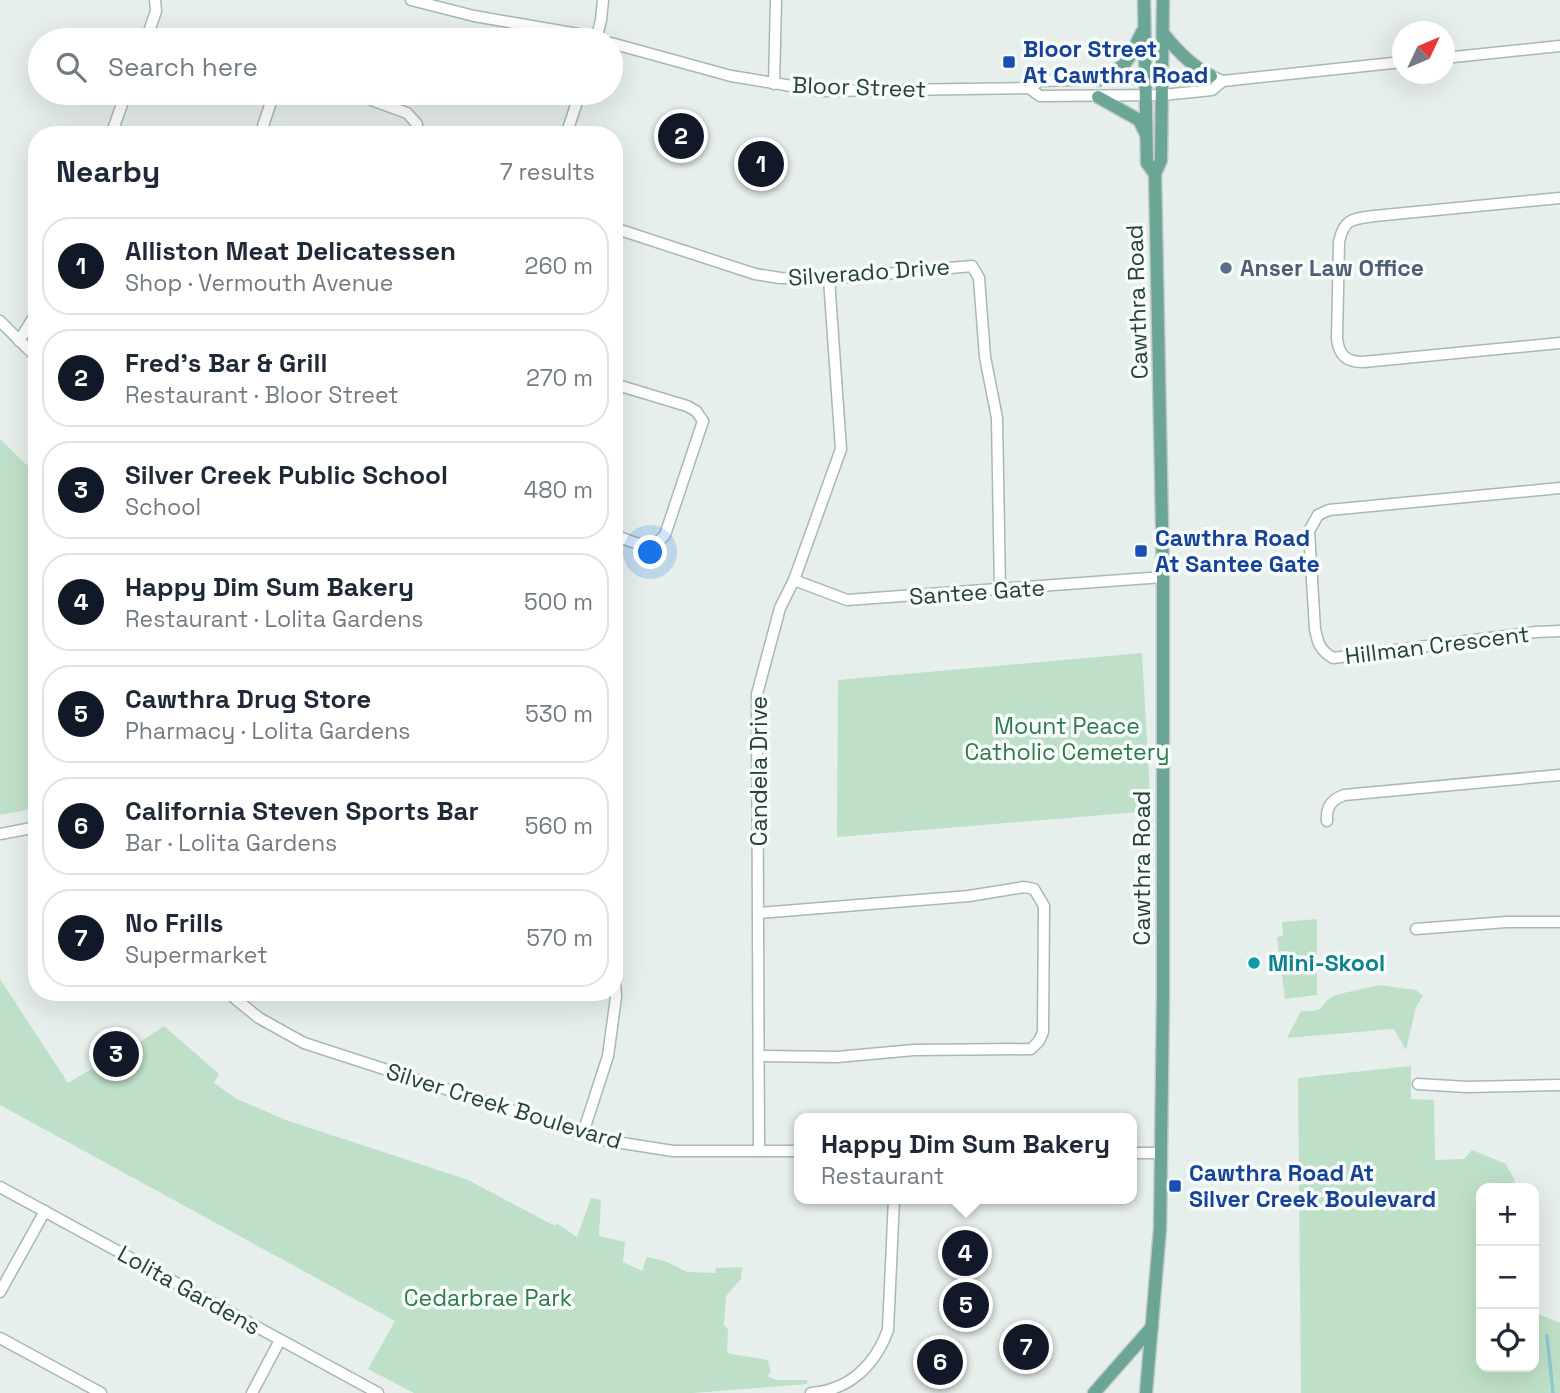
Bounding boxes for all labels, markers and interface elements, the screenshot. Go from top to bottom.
north arrow [1392,21,1455,84]
search box [28,28,623,105]
place label: Bloor Street At Cawthra Road [1023,34,1208,90]
icon: search [52,48,90,86]
text: Search here [108,50,258,84]
marker: Bloor Street At Cawthra Road [1001,54,1017,70]
street label: Bloor Street [791,70,927,104]
pin: 2 [658,110,704,162]
pin: 1 [738,138,784,190]
text: Nearby [56,152,160,191]
text: 7 results [500,157,595,187]
street label: Cawthra Road [1119,224,1155,380]
text: Alliston Meat Delicatessen [125,234,456,268]
text: 1 [76,251,86,281]
text: 260 m [525,251,593,281]
street label: Silverado Drive [787,251,951,293]
place label: Anser Law Office [1240,253,1424,283]
marker: Anser Law Office [1218,260,1234,276]
text: Shop · Vermouth Avenue [125,268,393,298]
text: Fred's Bar & Grill [125,346,327,380]
text: 2 [74,363,88,393]
text: 270 m [526,363,593,393]
text: Restaurant · Bloor Street [125,380,399,410]
text: Silver Creek Public School [125,458,448,492]
text: 3 [74,475,88,505]
text: 480 m [524,475,593,505]
text: School [125,492,201,522]
place label: Cawthra Road At Santee Gate [1155,523,1320,579]
your location [633,535,667,569]
marker: Cawthra Road At Santee Gate [1133,543,1149,559]
text: Happy Dim Sum Bakery [125,570,414,604]
street label: Santee Gate [908,572,1046,612]
text: 4 [74,587,88,617]
text: 500 m [524,587,593,617]
text: Restaurant · Lolita Gardens [125,604,423,634]
street label: Hillman Crescent [1343,619,1531,671]
text: Cawthra Drug Store [125,682,371,716]
street label: Candela Drive [744,696,774,846]
text: 5 [74,699,88,729]
text: 530 m [525,699,593,729]
park label: Mount Peace Catholic Cemetery [965,711,1169,767]
text: Pharmacy · Lolita Gardens [125,716,410,746]
street label: Cawthra Road [1127,791,1157,945]
text: California Steven Sports Bar [125,794,479,828]
text: 6 [74,811,88,841]
text: 560 m [525,811,593,841]
text: Bar · Lolita Gardens [125,828,337,858]
text: No Frills [125,906,224,940]
text: 7 [75,923,87,953]
text: 570 m [526,923,593,953]
text: Supermarket [125,940,267,970]
place label: Mini-Skool [1268,948,1385,978]
marker: Mini-Skool [1246,955,1262,971]
pin: 3 [93,1028,139,1080]
street label: Silver Creek Boulevard [383,1056,625,1156]
popup [794,1113,1137,1204]
text: Happy Dim Sum Bakery [821,1127,1110,1161]
place label: Cawthra Road At Silver Creek Boulevard [1189,1158,1436,1214]
text: Restaurant [821,1161,944,1191]
marker: Cawthra Road At Silver Creek Boulevard [1167,1178,1183,1194]
map controls [1476,1183,1539,1372]
button: + [1476,1183,1539,1246]
pin: 4 [942,1227,988,1279]
street label: Lolita Gardens [112,1238,266,1342]
button: − [1476,1246,1539,1309]
pin: 5 [943,1279,989,1331]
park label: Cedarbrae Park [404,1283,572,1313]
button: locate [1476,1309,1539,1372]
pin: 7 [1003,1321,1049,1373]
pin: 6 [917,1336,963,1388]

